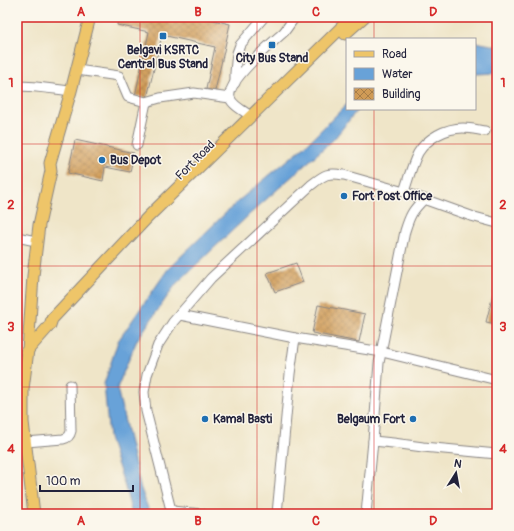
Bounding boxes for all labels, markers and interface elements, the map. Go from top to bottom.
text: A [77,4,86,20]
text: B [194,4,202,20]
text: C [312,4,320,20]
text: D [429,4,437,20]
marker: Belgavi KSRTC Central Bus Stand [158,31,168,41]
legend [346,38,476,110]
marker: City Bus Stand [267,40,277,50]
place label: Belgavi KSRTC Central Bus Stand [118,43,208,72]
text: Road [382,47,407,62]
place label: City Bus Stand [236,51,308,66]
text: Water [382,67,413,82]
text: 1 [8,75,14,91]
text: 1 [500,75,506,91]
text: Building [382,87,421,102]
street label: Fort Road [172,137,218,183]
place label: Bus Depot [110,153,162,168]
marker: Bus Depot [97,155,107,165]
place label: Fort Post Office [352,189,433,204]
marker: Fort Post Office [339,191,349,201]
text: 2 [7,197,15,213]
text: 2 [499,197,507,213]
text: 3 [7,319,15,335]
text: 3 [499,319,507,335]
place label: Kamal Basti [213,412,272,427]
place label: Belgaum Fort [337,412,406,427]
marker: Kamal Basti [200,414,210,424]
marker: Belgaum Fort [408,414,418,424]
text: 4 [7,441,15,457]
text: 4 [499,441,507,457]
north arrow [436,453,476,493]
text: N [453,457,463,471]
scale bar [40,467,133,493]
text: 100 m [46,474,81,489]
text: A [77,513,86,529]
text: B [194,513,202,529]
text: C [312,513,320,529]
text: D [429,513,437,529]

